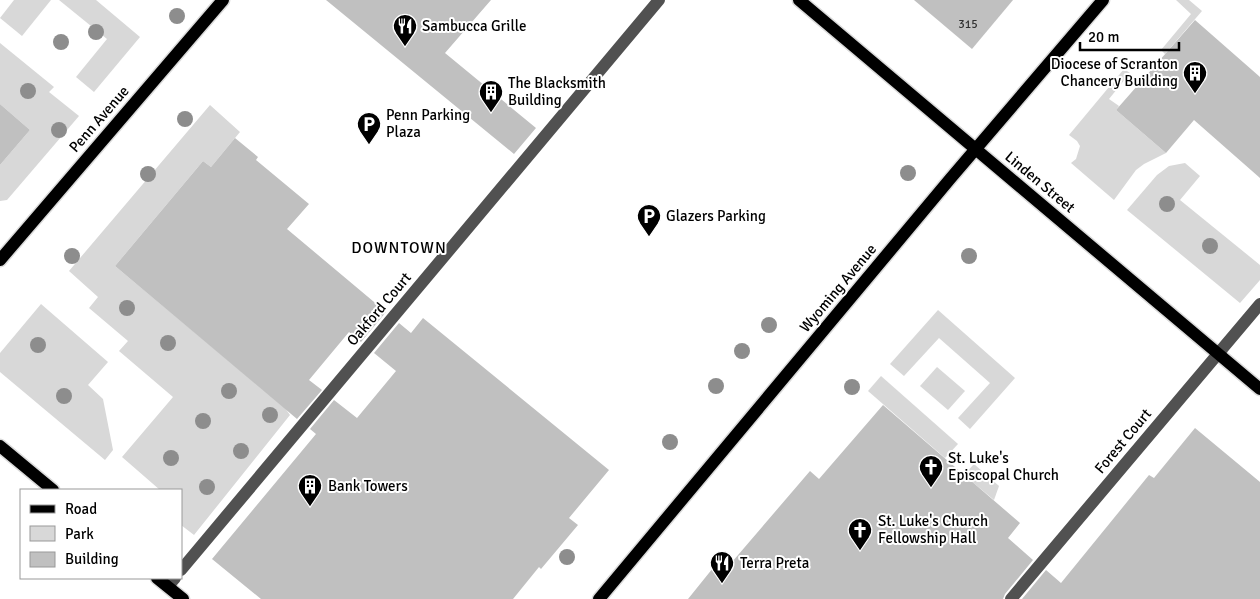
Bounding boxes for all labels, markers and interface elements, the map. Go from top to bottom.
restaurant icon: Sambucca Grille [392,13,418,47]
place label: Sambucca Grille [422,17,526,35]
house number: 315 [958,17,978,32]
scale bar [1080,20,1179,52]
text: 20 m [1088,28,1119,46]
place label: Diocese of Scranton Chancery Building [1051,55,1178,90]
building icon: Diocese of Scranton Chancery Building [1182,60,1208,94]
place label: The Blacksmith Building [508,74,606,109]
building icon: The Blacksmith Building [478,79,504,113]
street label: Penn Avenue [65,82,133,156]
place label: Penn Parking Plaza [386,106,470,141]
parking icon: Penn Parking Plaza [356,111,382,145]
street label: Linden Street [1001,148,1079,216]
parking icon: Glazers Parking [636,203,662,237]
place label: Glazers Parking [666,207,766,225]
district label: DOWNTOWN [351,238,447,258]
street label: Wyoming Avenue [796,240,880,336]
street label: Oakford Court [343,269,415,349]
street label: Forest Court [1091,405,1155,477]
place label: St. Luke's Episcopal Church [948,449,1059,484]
church icon: St. Luke's Episcopal Church [918,454,944,488]
building icon: Bank Towers [297,473,323,507]
place label: Bank Towers [328,477,408,495]
legend [20,489,182,579]
text: Road [65,500,97,518]
place label: St. Luke's Church Fellowship Hall [878,512,988,547]
church icon: St. Luke's Church Fellowship Hall [847,517,873,551]
text: Park [65,525,94,543]
text: Building [65,550,119,568]
restaurant icon: Terra Preta [709,550,735,584]
place label: Terra Preta [740,554,809,572]

